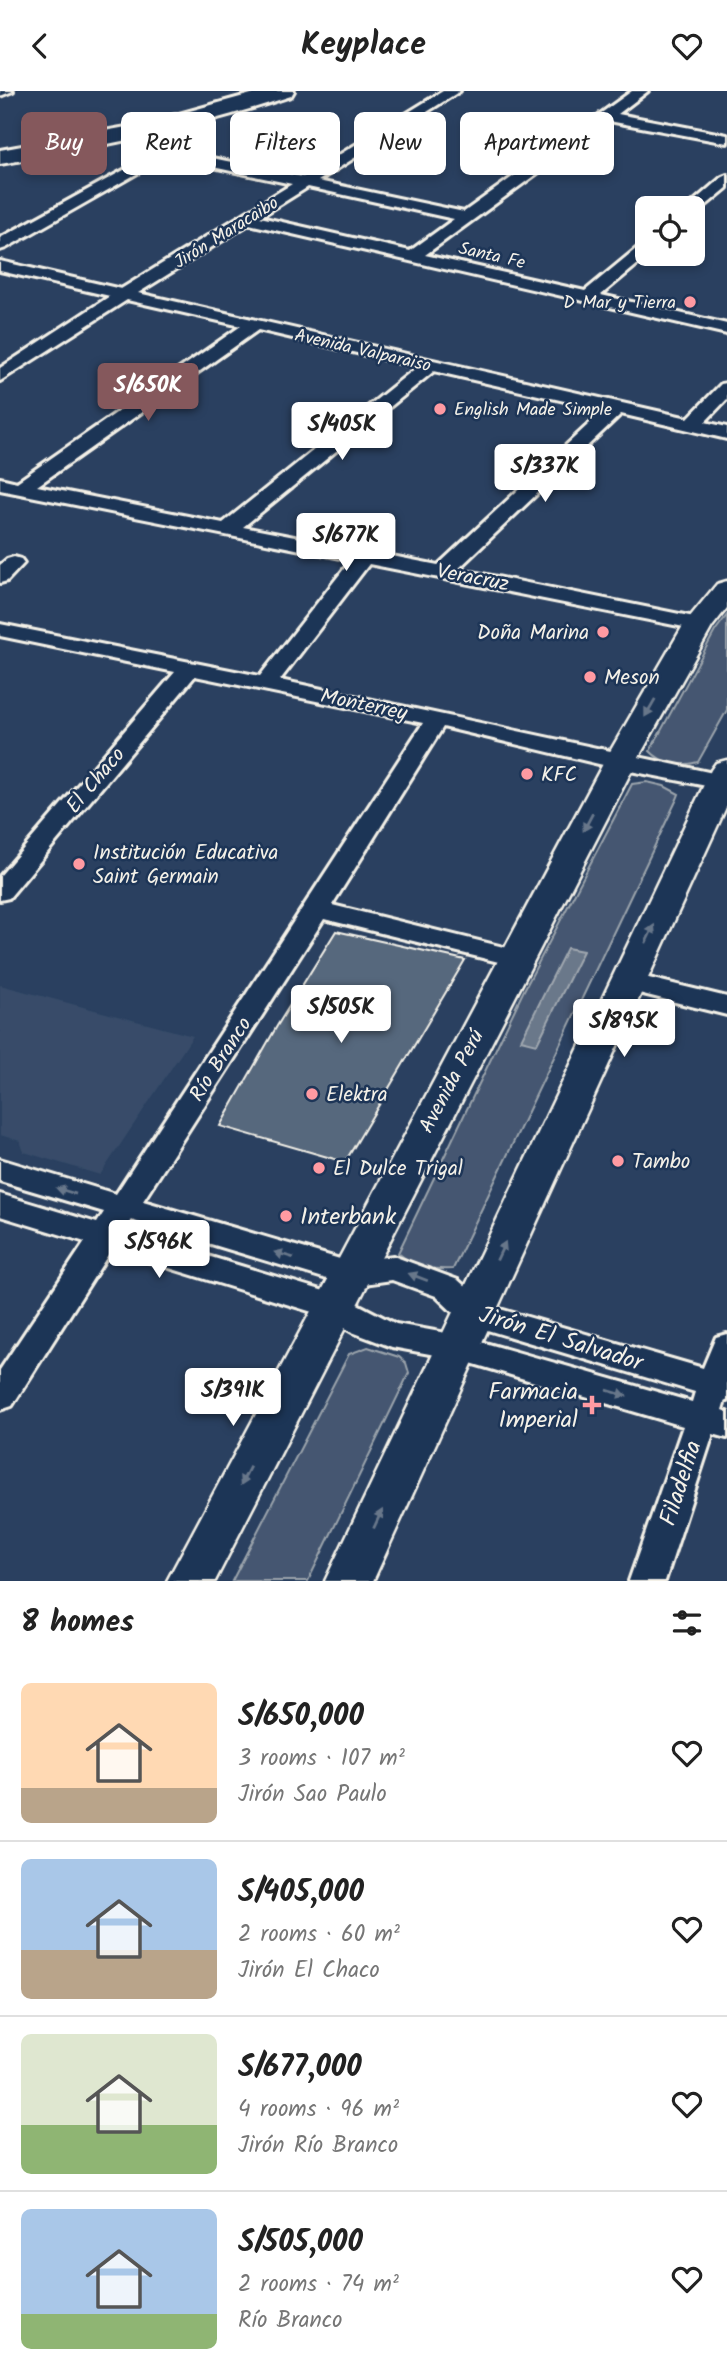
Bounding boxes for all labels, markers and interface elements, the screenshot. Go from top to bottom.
text: Keyplace [301,20,426,71]
icon: back [21,27,59,65]
icon: heart [668,27,706,65]
chip: Buy [21,112,107,175]
chip: Rent [121,112,216,175]
chip: Filters [230,112,340,175]
chip: New [354,112,446,175]
chip: Apartment [460,112,614,175]
street label: Jirón Maracaibo [169,189,285,277]
map controls [635,196,705,266]
button: locate [635,196,705,266]
street label: Santa Fe [455,235,528,278]
place label: D Mar y Tierra [563,289,676,318]
marker: D Mar y Tierra [682,294,698,310]
street label: Avenida Valparaiso [292,322,434,381]
pin: S/650K [91,363,205,423]
text: S/650K [114,368,182,404]
place label: English Made Simple [454,396,612,425]
marker: English Made Simple [432,401,448,417]
pin: S/405K [285,403,399,462]
text: S/405K [307,407,377,443]
pin: S/337K [488,445,602,504]
text: S/337K [510,449,580,485]
pin: S/677K [289,513,403,573]
text: S/677K [312,518,380,554]
street label: Veracruz [434,555,512,602]
place label: Doña Marina [477,617,589,650]
marker: Doña Marina [595,624,611,640]
place label: Meson [604,662,660,695]
marker: Meson [582,669,598,685]
street label: Monterrey [317,680,410,731]
one-way arrow [644,699,656,718]
street label: El Chaco [58,740,134,822]
place label: KFC [541,759,577,792]
marker: KFC [519,766,535,782]
one-way arrow [582,812,594,832]
place label: Institución Educativa Saint Germain [93,837,278,894]
marker: Institución Educativa Saint Germain [71,856,87,872]
one-way arrow [644,924,656,944]
pin: S/505K [284,985,398,1045]
text: S/505K [307,990,375,1026]
pin: S/895K [567,999,681,1059]
text: S/895K [589,1004,659,1040]
street label: Río Branco [181,1011,261,1109]
street label: Avenida Perú [411,1023,494,1140]
place label: Elektra [326,1079,388,1112]
marker: Elektra [304,1086,320,1102]
place label: Tambo [632,1146,690,1179]
place label: El Dulce Trigal [333,1153,463,1186]
marker: Tambo [610,1153,626,1169]
marker: El Dulce Trigal [311,1160,327,1176]
one-way arrow [55,1185,76,1195]
place label: Interbank [300,1198,397,1237]
marker: Interbank [278,1208,294,1224]
pin: S/596K [102,1221,216,1280]
text: S/596K [125,1225,193,1261]
one-way arrow [496,1241,507,1261]
one-way arrow [274,1249,295,1259]
one-way arrow [408,1272,429,1283]
street label: Jirón El Salvador [474,1296,649,1383]
pin: S/391K [176,1369,290,1428]
text: S/391K [201,1373,265,1409]
place label: Farmacia Imperial [488,1373,578,1440]
one-way arrow [606,1388,628,1399]
marker: Farmacia Imperial [584,1397,600,1413]
street label: Filadelfia [649,1436,714,1531]
one-way arrow [240,1466,252,1486]
one-way arrow [372,1509,383,1529]
text: 8 homes [21,1599,134,1647]
icon: filters [668,1604,706,1642]
text: S/650,000 [238,1693,364,1741]
icon: home [77,1711,161,1795]
icon: heart [668,1734,706,1772]
text: 3 rooms · 107 m² [238,1741,405,1777]
text: Jirón Sao Paulo [238,1777,387,1813]
text: S/405,000 [238,1869,364,1917]
icon: home [77,1887,161,1971]
icon: heart [668,1910,706,1948]
text: 2 rooms · 60 m² [238,1917,400,1953]
text: Jirón El Chaco [238,1953,380,1989]
text: S/677,000 [238,2044,362,2092]
icon: home [77,2062,161,2146]
icon: heart [668,2085,706,2123]
text: 4 rooms · 96 m² [238,2092,399,2128]
text: Jirón Río Branco [238,2128,398,2164]
text: S/505,000 [238,2219,363,2267]
icon: home [77,2237,161,2321]
icon: heart [668,2260,706,2298]
text: 2 rooms · 74 m² [238,2267,399,2303]
text: Río Branco [238,2303,343,2339]

